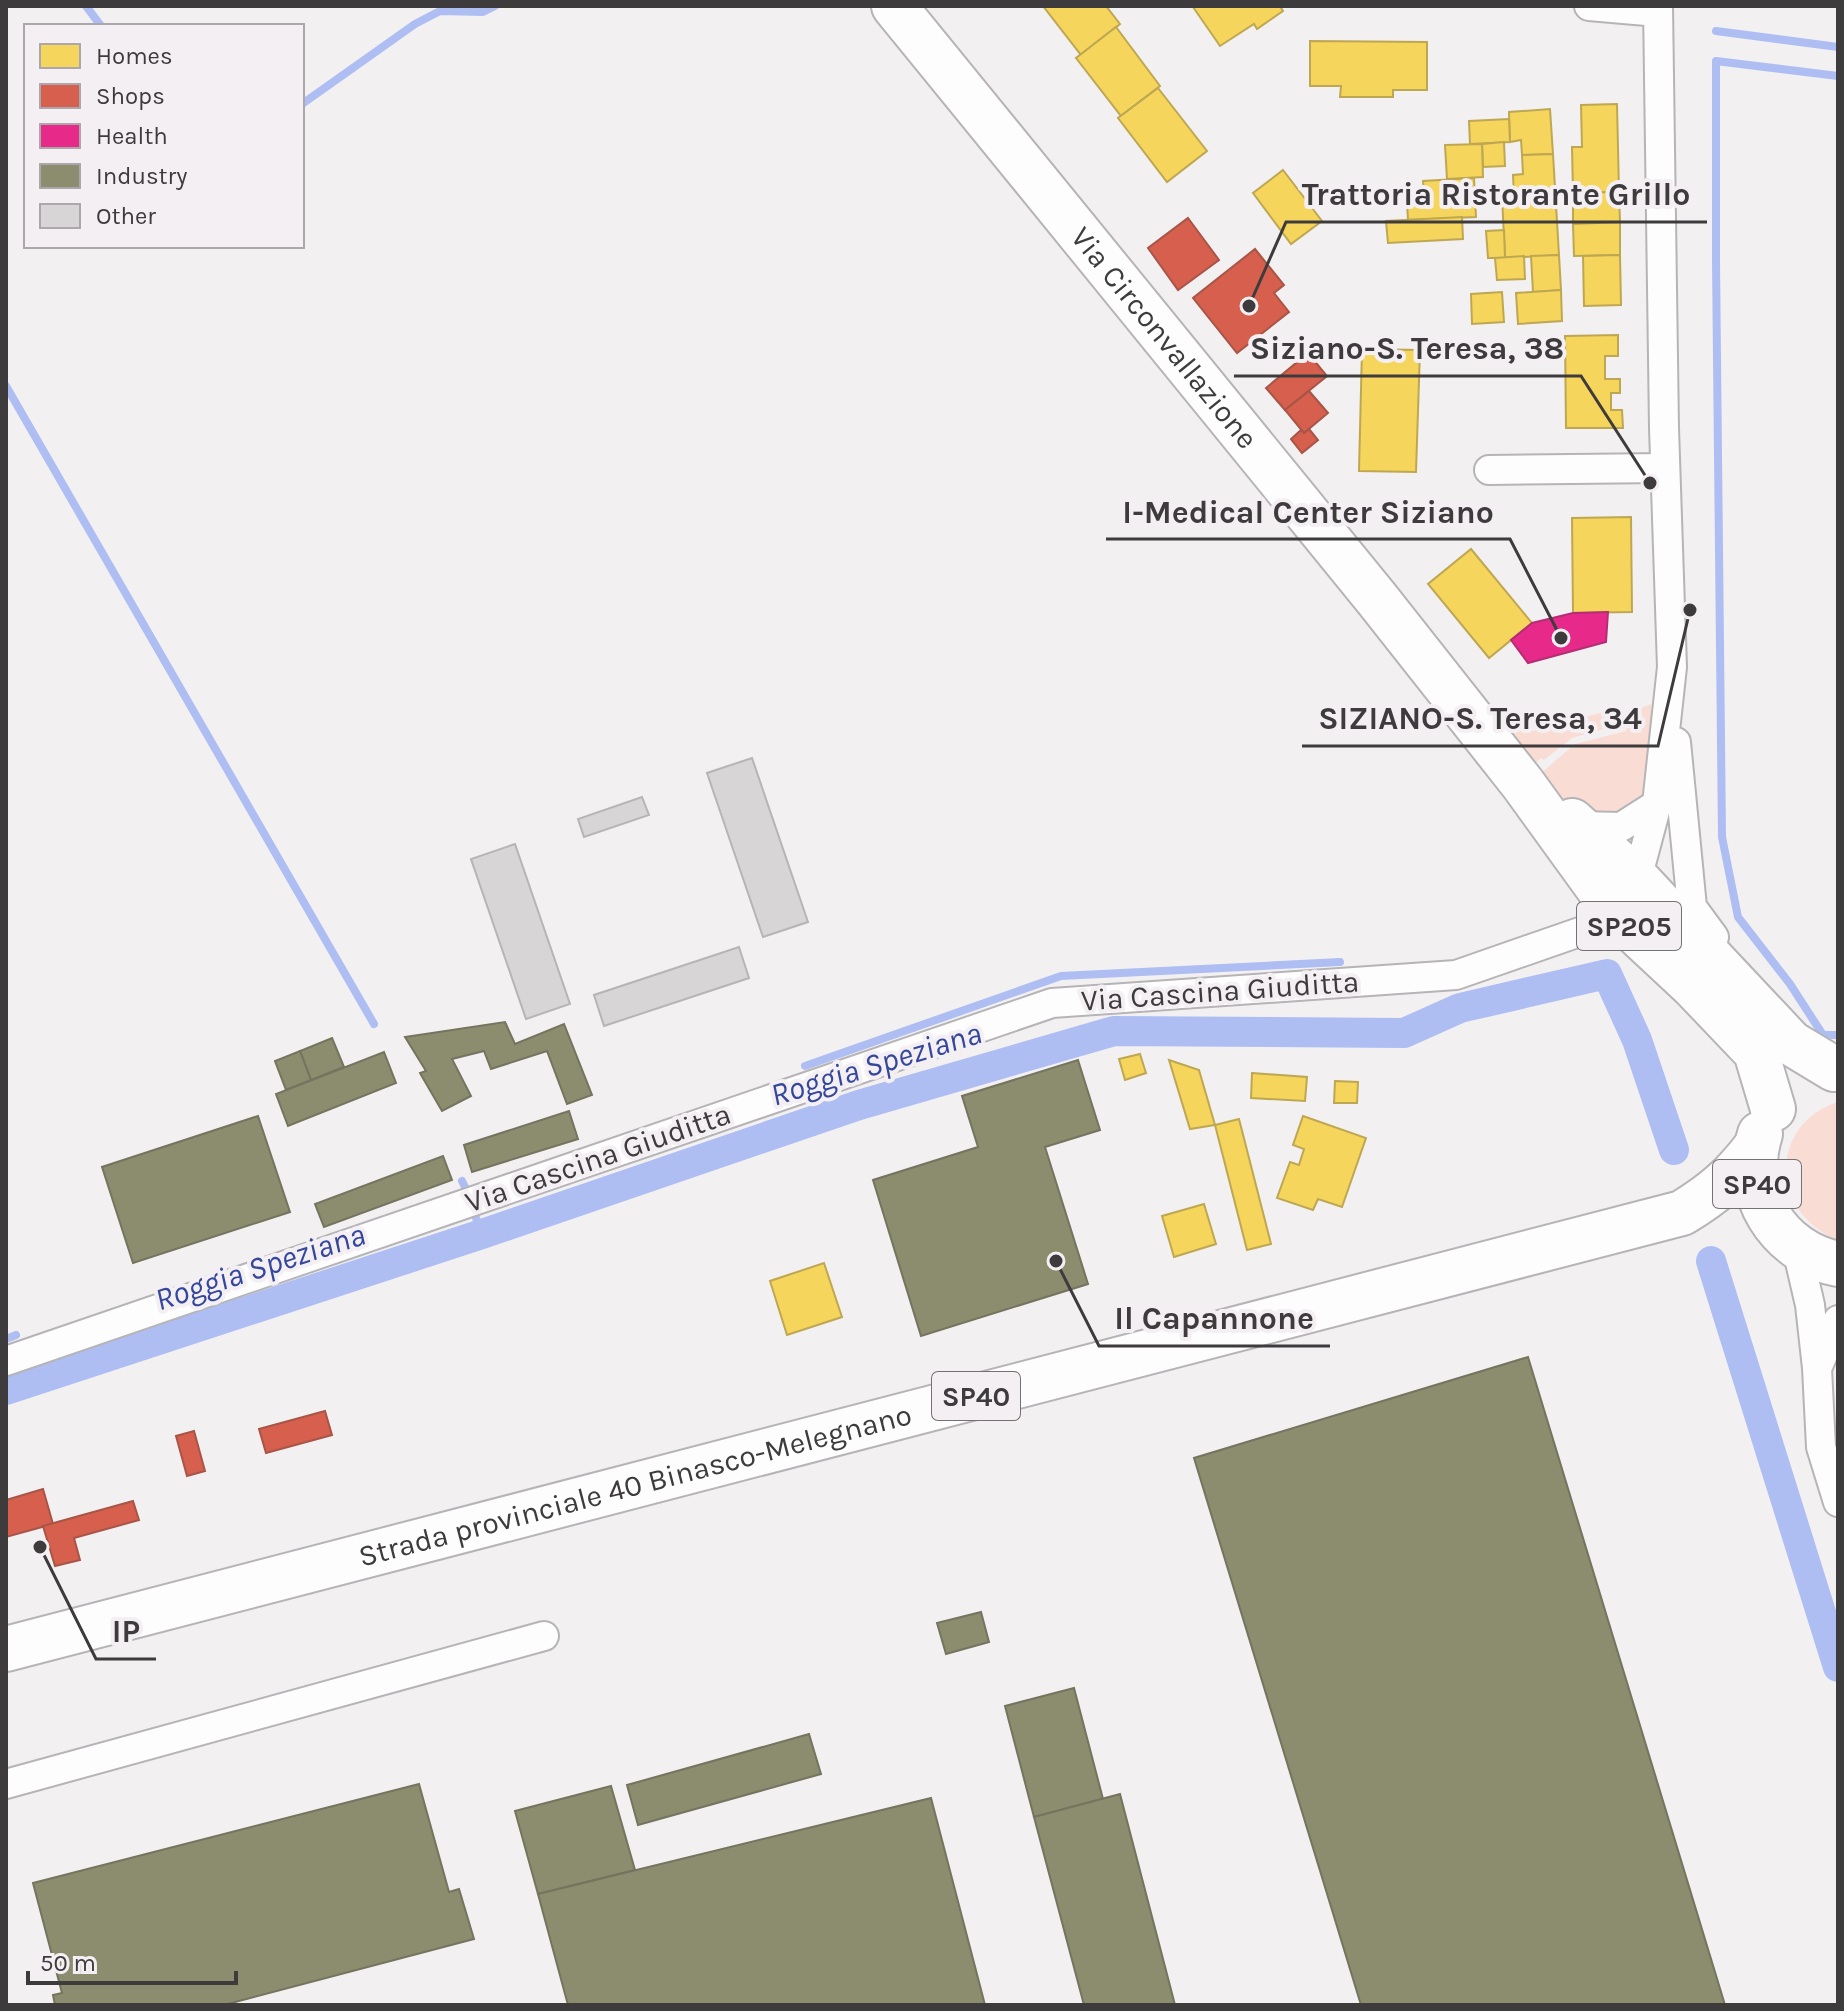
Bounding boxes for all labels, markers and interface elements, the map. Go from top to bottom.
legend [24,24,304,248]
text: Homes [96,42,173,70]
text: Shops [96,82,165,110]
text: Health [96,122,168,150]
text: Industry [96,162,187,190]
callout: Trattoria Ristorante Grillo [1286,166,1707,222]
text: Trattoria Ristorante Grillo [1302,176,1690,213]
text: Other [96,202,156,230]
street label: Via Circonvallazione [1063,220,1265,456]
callout: Siziano-S. Teresa, 38 [1234,320,1581,376]
text: Siziano-S. Teresa, 38 [1250,330,1564,367]
callout: I-Medical Center Siziano [1106,483,1510,539]
text: I-Medical Center Siziano [1122,494,1494,531]
callout: SIZIANO-S. Teresa, 34 [1302,690,1658,746]
text: SIZIANO-S. Teresa, 34 [1318,700,1642,737]
road number: SP205 [1577,902,1681,950]
street label: Via Cascina Giuditta [1080,963,1360,1019]
water label: Roggia Speziana [766,1014,986,1114]
street label: Via Cascina Giuditta [460,1096,736,1220]
road number: SP40 [1713,1160,1801,1208]
water label: Roggia Speziana [150,1216,370,1318]
callout: Il Capannone [1099,1290,1330,1346]
text: Il Capannone [1114,1300,1314,1337]
road number: SP40 [932,1372,1020,1420]
street label: Strada provinciale 40 Binasco-Melegnano [355,1396,915,1575]
callout: IP [96,1603,156,1659]
text: IP [112,1613,140,1650]
scale bar [28,1935,236,1985]
text: 50 m [40,1949,96,1977]

